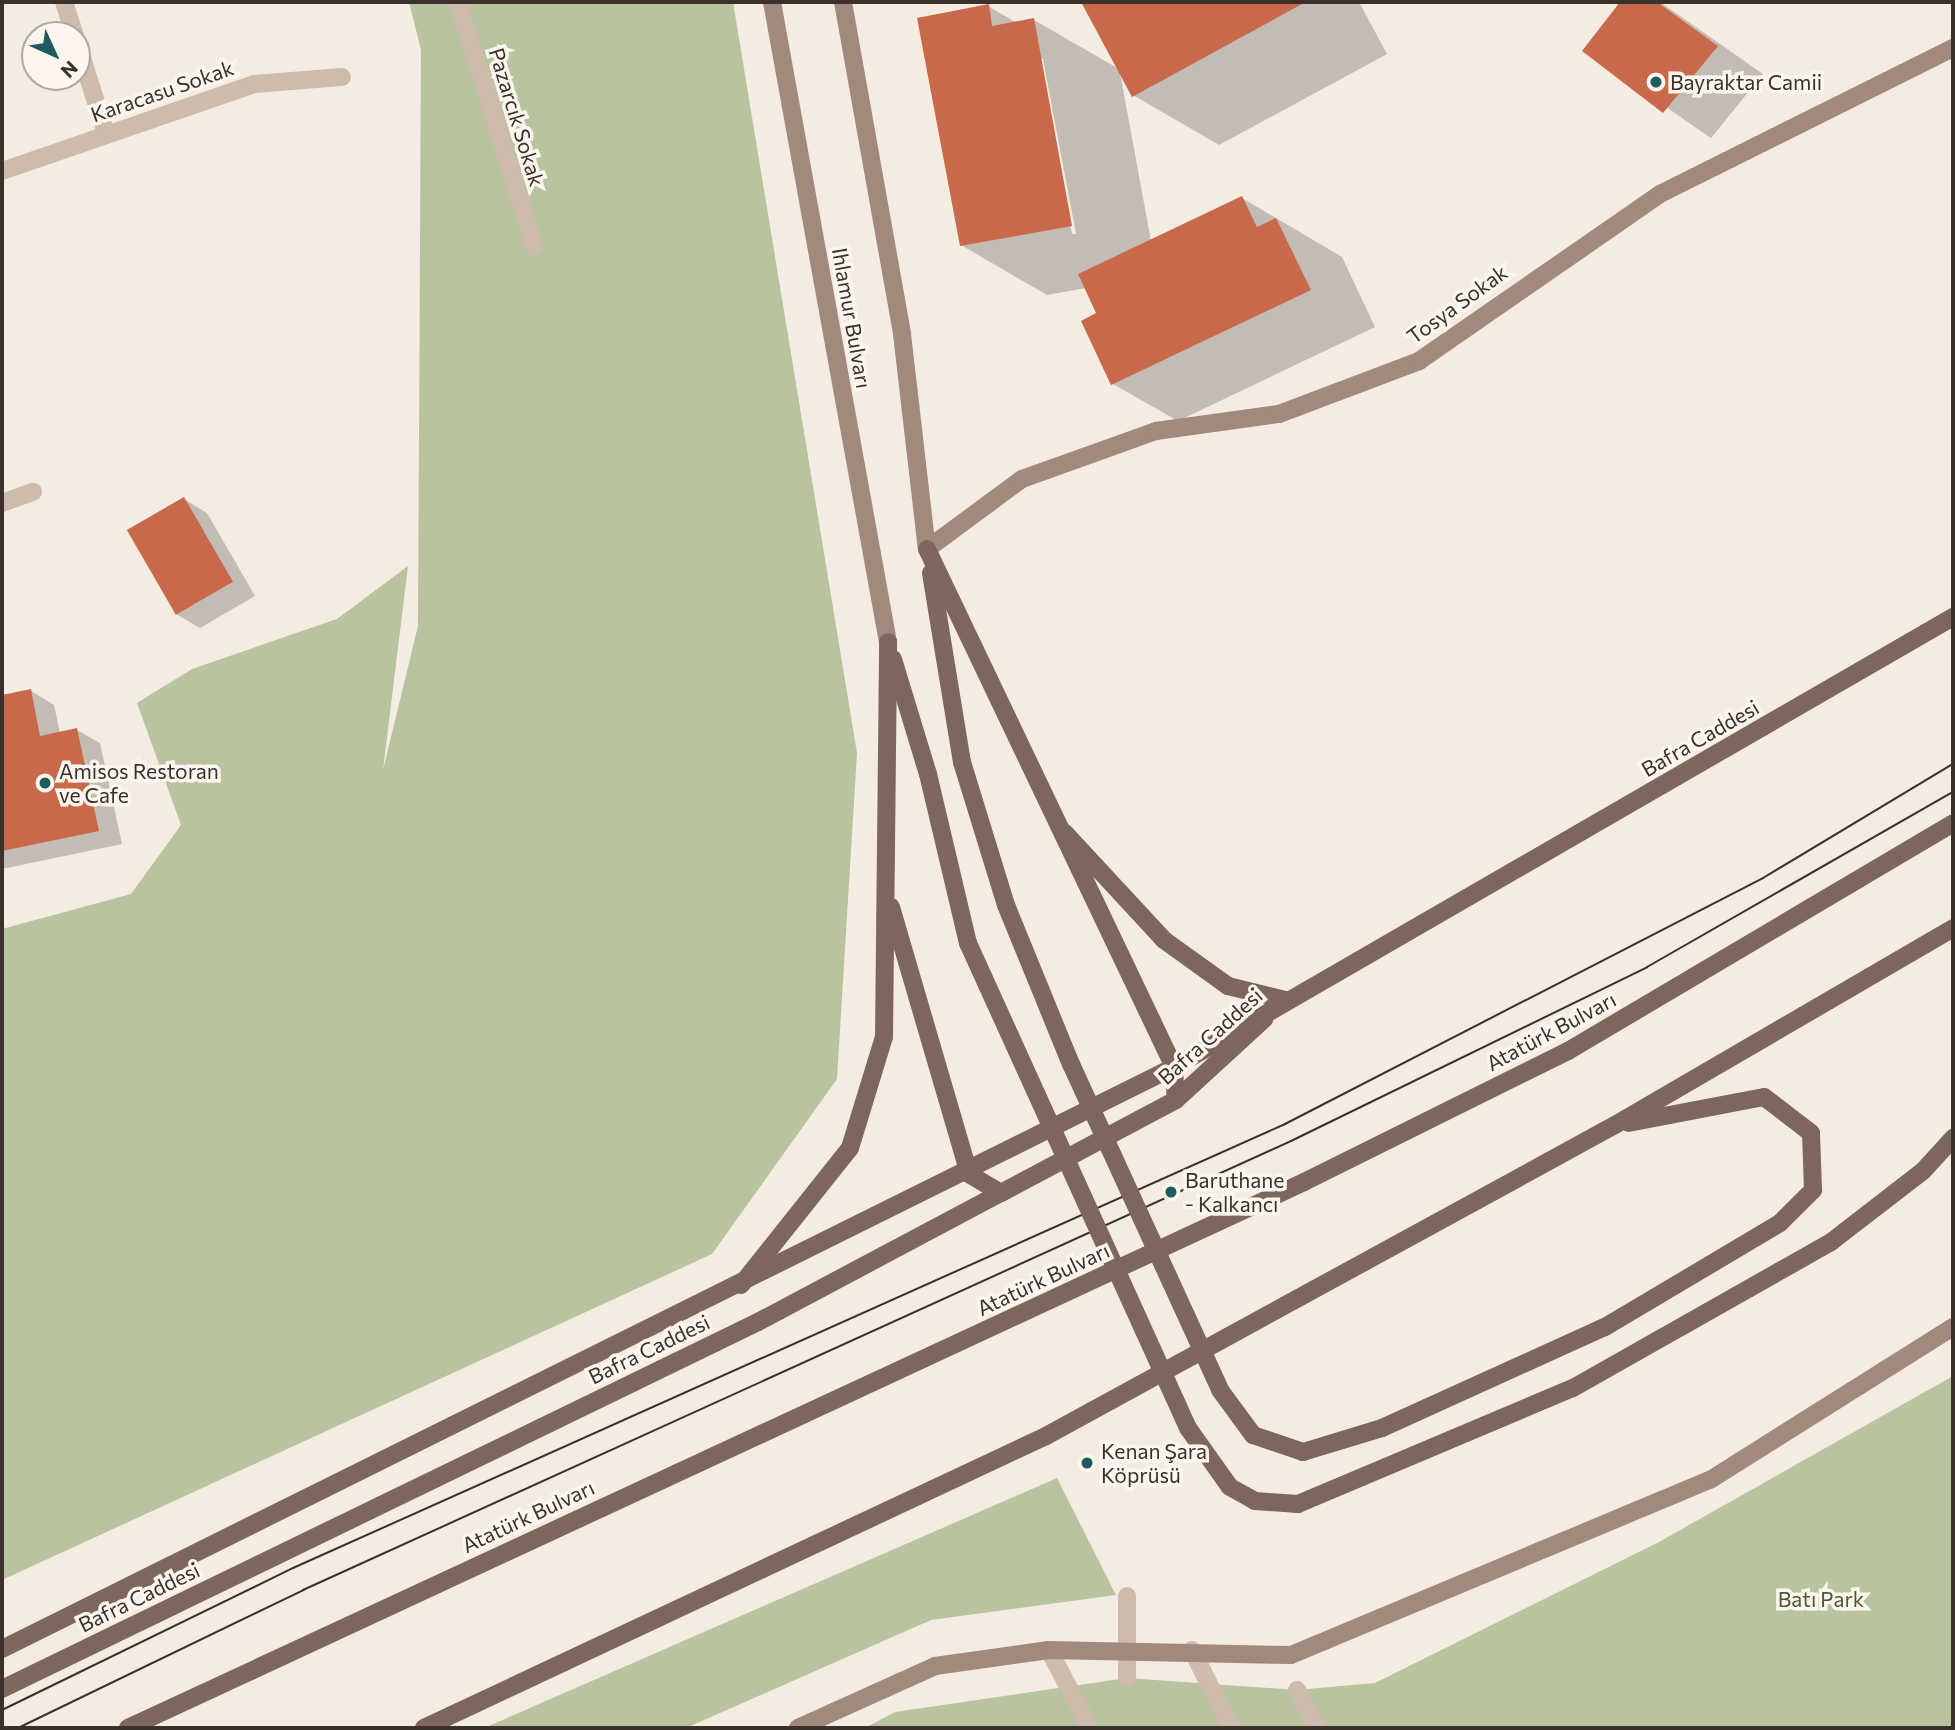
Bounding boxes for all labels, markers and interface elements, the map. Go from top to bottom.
north arrow [21,21,91,91]
street label: Pazarcık Sokak [484,45,550,189]
street label: Karacasu Sokak [87,55,237,127]
text: N [57,57,83,83]
place label: Bayraktar Camii [1670,69,1822,95]
marker: Bayraktar Camii [1648,74,1664,90]
street label: Ihlamur Bulvarı [827,246,877,390]
street label: Tosya Sokak [1402,259,1512,349]
street label: Bafra Caddesi [1637,694,1763,782]
place label: Amisos Restoran ve Cafe [59,758,219,808]
marker: Amisos Restoran ve Cafe [37,775,53,791]
street label: Bafra Caddesi [1153,983,1267,1089]
street label: Atatürk Bulvarı [1482,986,1620,1076]
place label: Baruthane - Kalkancı [1185,1167,1284,1217]
marker: Baruthane - Kalkancı [1163,1184,1179,1200]
street label: Atatürk Bulvarı [973,1237,1113,1321]
street label: Bafra Caddesi [584,1309,714,1389]
place label: Kenan Şara Köprüsü [1101,1438,1207,1488]
marker: Kenan Şara Köprüsü [1079,1455,1095,1471]
street label: Atatürk Bulvarı [458,1474,598,1558]
street label: Bafra Caddesi [74,1557,204,1637]
park label: Batı Park [1778,1586,1864,1612]

